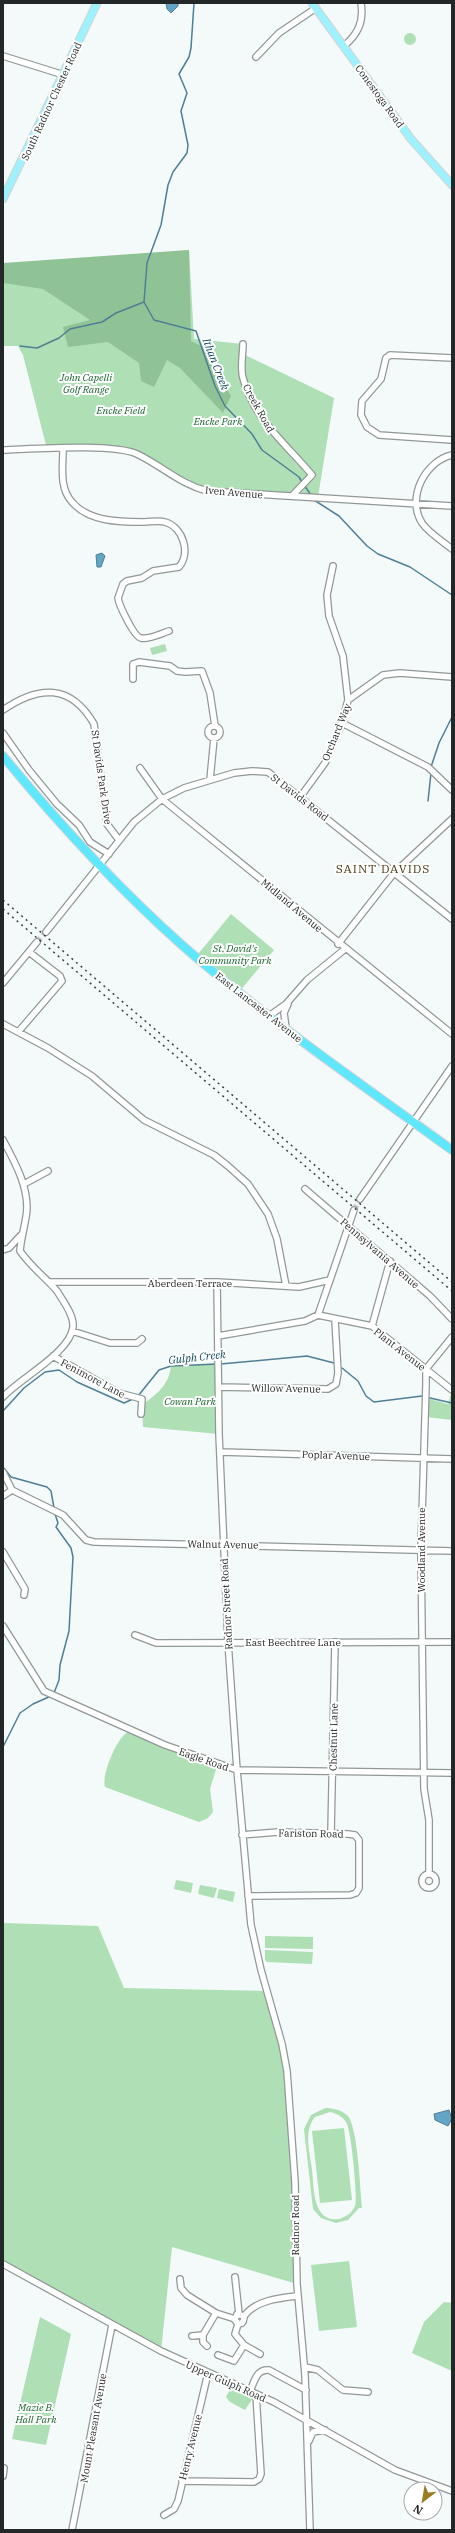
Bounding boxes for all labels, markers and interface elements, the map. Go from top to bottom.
street label: South Radnor Chester Road [18,40,85,163]
street label: Conestoga Road [352,62,407,130]
water label: Ithan Creek [199,335,232,392]
park label: John Capelli Golf Range [59,371,112,396]
street label: Creek Road [240,382,277,435]
park label: Encke Field [96,404,146,417]
park label: Encke Park [193,415,243,428]
street label: Iven Avenue [205,483,263,501]
street label: Orchard Way [319,701,354,763]
street label: St Davids Park Drive [88,729,115,825]
street label: St Davids Road [268,771,331,824]
district label: SAINT DAVIDS [336,861,430,876]
street label: Midland Avenue [258,876,325,935]
park label: St. David's Community Park [198,942,272,967]
street label: East Lancaster Avenue [213,969,305,1045]
street label: Pennsylvania Avenue [337,1216,422,1291]
street label: Aberdeen Terrace [148,1277,232,1290]
street label: Plant Avenue [371,1325,428,1374]
water label: Gulph Creek [168,1347,227,1367]
street label: Fenimore Lane [58,1356,127,1401]
street label: Willow Avenue [251,1381,321,1396]
park label: Cowan Park [164,1395,217,1408]
street label: Poplar Avenue [302,1448,370,1463]
street label: Woodland Avenue [415,1507,428,1593]
street label: Walnut Avenue [187,1537,259,1552]
street label: Radnor Street Road [218,1558,235,1650]
street label: East Beechtree Lane [245,1636,341,1649]
street label: Chestnut Lane [326,1703,341,1771]
street label: Eagle Road [177,1745,230,1774]
street label: Fariston Road [278,1826,344,1841]
street label: Radnor Road [289,2195,302,2255]
street label: Upper Gulph Road [184,2358,268,2405]
street label: Mount Pleasant Avenue [77,2372,110,2484]
park label: Mazie B. Hall Park [14,2401,57,2426]
street label: Henry Avenue [176,2413,205,2481]
north arrow [403,2481,443,2521]
text: N [410,2501,425,2518]

